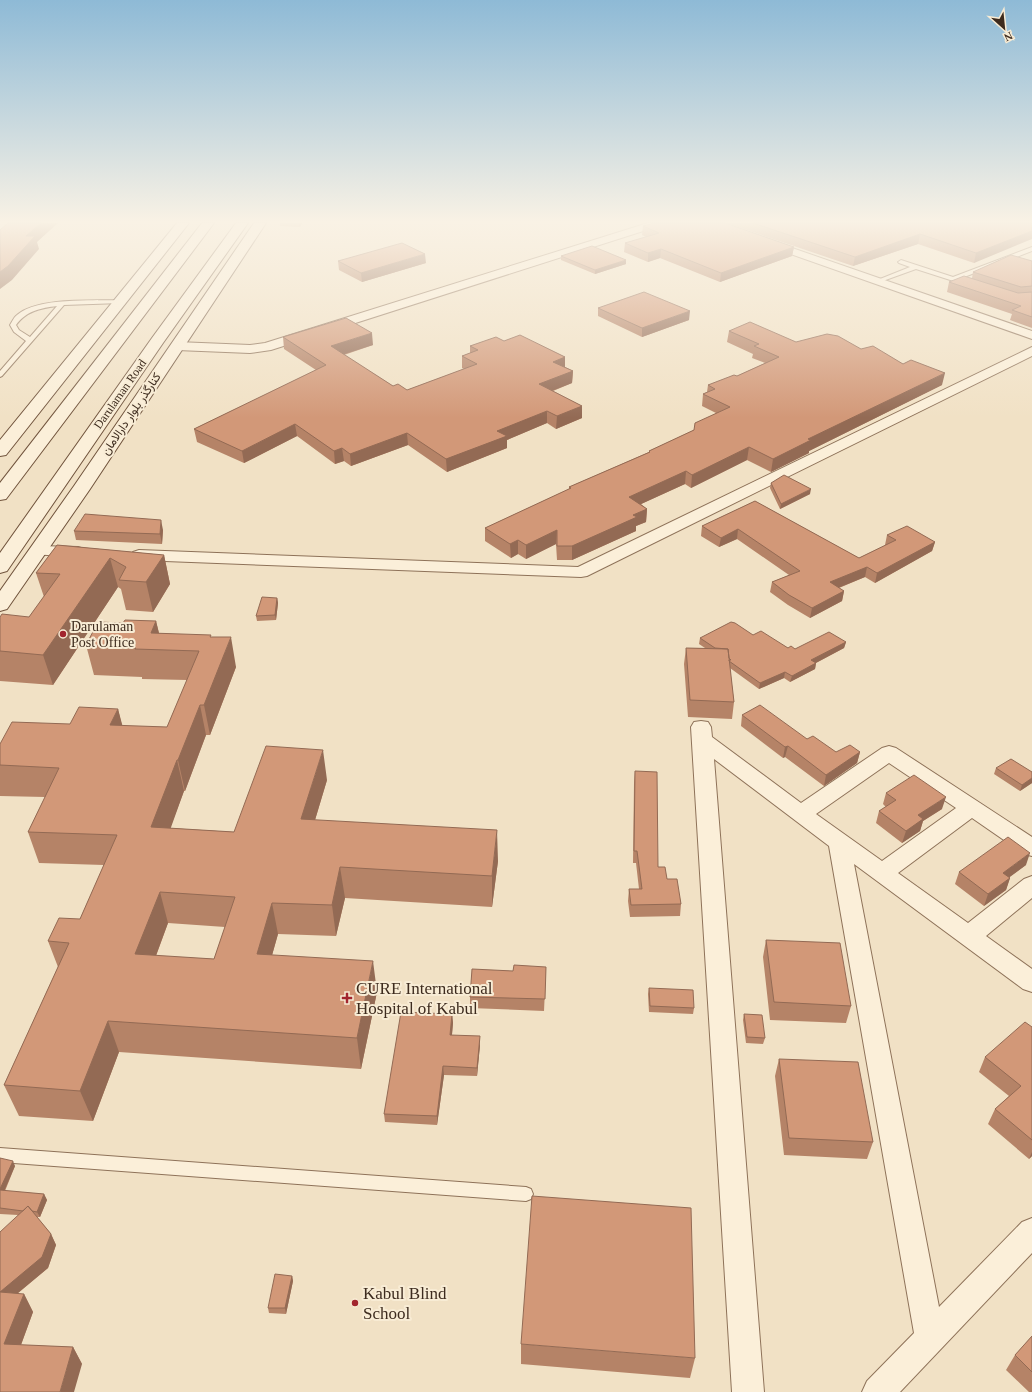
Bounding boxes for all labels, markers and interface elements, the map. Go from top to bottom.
north arrow [984,8,1024,48]
text: N [1002,30,1015,44]
street label: Darulaman Road [91,357,149,431]
street label: کنارگذر بلوار دارالامان [98,370,164,458]
place label: Darulaman Post Office [71,619,134,650]
marker: Darulaman Post Office [58,629,68,639]
place label: CURE International Hospital of Kabul [356,979,493,1018]
marker: CURE International Hospital of Kabul [341,992,353,1004]
place label: Kabul Blind School [363,1284,447,1323]
marker: Kabul Blind School [350,1298,360,1308]

